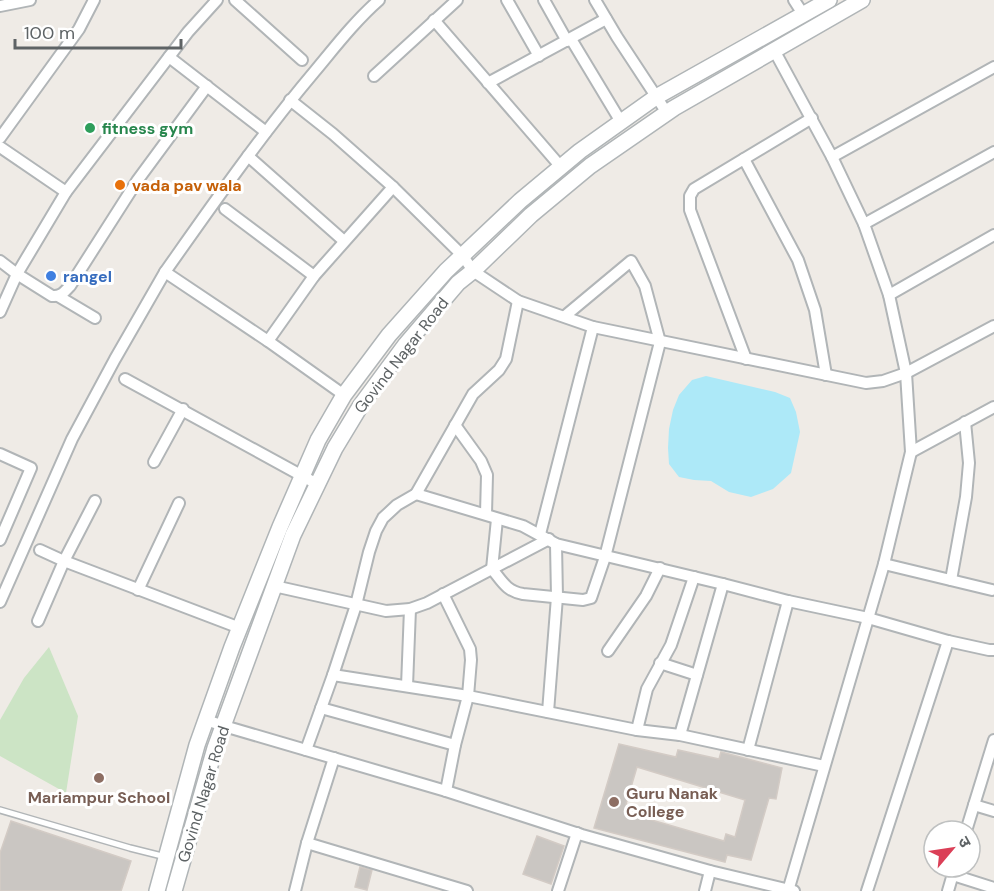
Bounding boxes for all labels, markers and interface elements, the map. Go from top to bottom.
scale bar [15,12,182,50]
text: 100 m [24,21,75,45]
place label: fitness gym [102,118,193,139]
marker: fitness gym [83,121,97,135]
place label: vada pav wala [132,175,242,196]
marker: vada pav wala [113,178,127,192]
place label: rangel [63,266,112,287]
marker: rangel [44,269,58,283]
street label: Govind Nagar Road [349,293,453,418]
street label: Govind Nagar Road [173,723,234,865]
marker: Mariampur School [92,771,106,785]
place label: Guru Nanak College [626,783,719,822]
place label: Mariampur School [28,787,170,808]
marker: Guru Nanak College [607,795,621,809]
north arrow [922,819,982,879]
text: उ [953,833,976,852]

